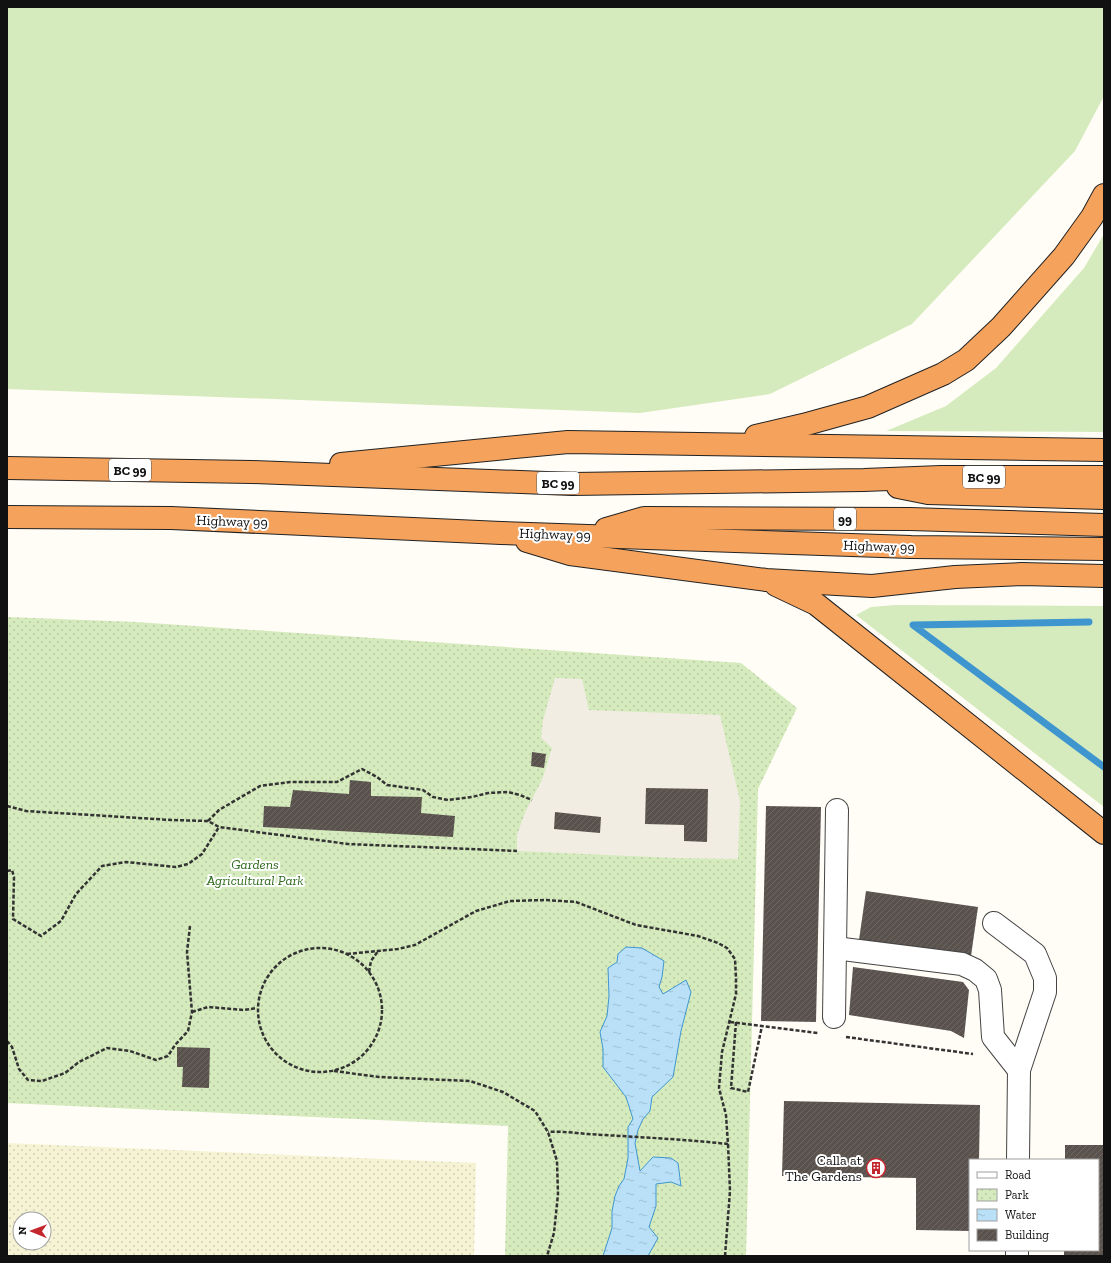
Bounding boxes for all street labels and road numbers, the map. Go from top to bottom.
road number: BC 99 [109,459,151,481]
road number: BC 99 [963,466,1005,488]
road number: BC 99 [537,472,579,494]
road number: 99 [834,508,856,530]
street label: Highway 99 [196,512,268,531]
street label: Highway 99 [519,525,591,544]
street label: Highway 99 [843,537,915,556]

